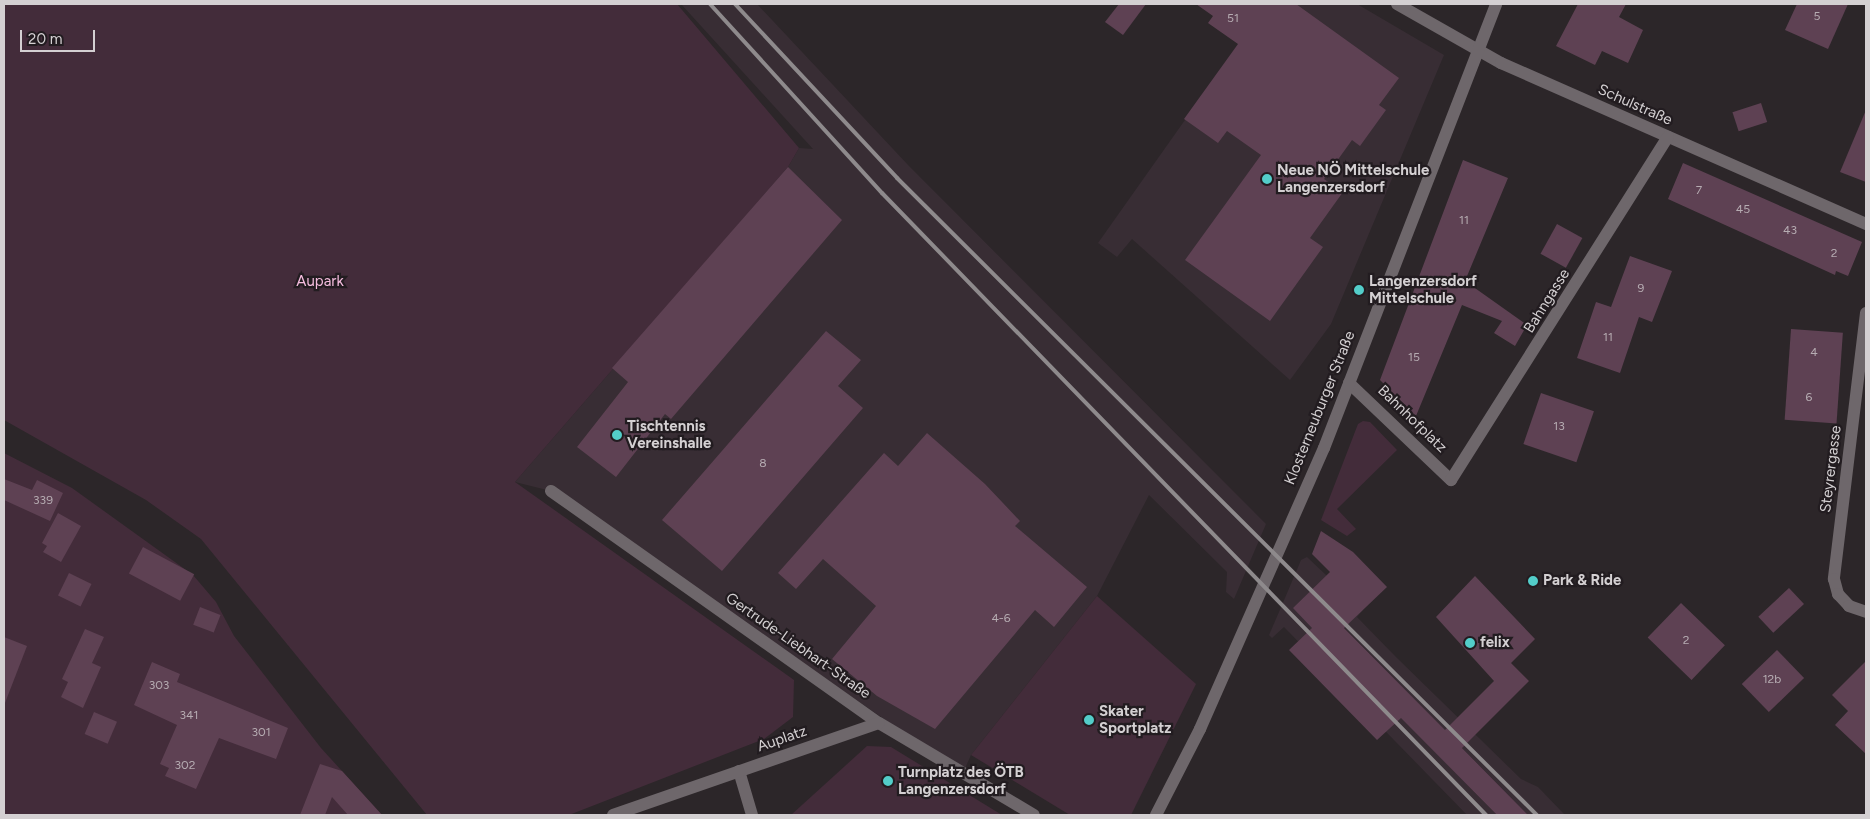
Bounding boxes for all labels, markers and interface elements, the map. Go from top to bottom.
house number: 5 [1814,10,1820,24]
house number: 51 [1227,12,1239,26]
scale bar [22,20,98,52]
text: 20 m [28,30,62,48]
street label: Schulstraße [1595,81,1675,129]
place label: Neue NÖ Mittelschule Langenzersdorf [1277,161,1429,196]
marker: Neue NÖ Mittelschule Langenzersdorf [1261,173,1273,185]
house number: 7 [1696,184,1702,198]
house number: 45 [1736,203,1750,217]
house number: 11 [1459,214,1469,228]
house number: 43 [1783,224,1797,238]
house number: 2 [1831,247,1837,261]
street label: Bahngasse [1520,266,1574,336]
place label: Langenzersdorf Mittelschule [1369,272,1477,307]
park label: Aupark [296,273,344,291]
house number: 9 [1638,282,1644,296]
marker: Langenzersdorf Mittelschule [1353,284,1365,296]
street label: Klosterneuburger Straße [1281,329,1359,487]
house number: 11 [1603,331,1613,345]
house number: 4 [1810,346,1818,360]
house number: 15 [1408,351,1420,365]
street label: Bahnhofplatz [1374,382,1450,456]
house number: 6 [1806,391,1812,405]
place label: Tischtennis Vereinshalle [627,417,711,452]
house number: 13 [1553,420,1565,434]
street label: Steyrergasse [1817,424,1845,514]
marker: Tischtennis Vereinshalle [611,429,623,441]
house number: 8 [759,457,767,471]
house number: 339 [33,494,53,508]
place label: Park & Ride [1543,572,1621,590]
marker: Park & Ride [1527,575,1539,587]
street label: Gertrude-Liebhart-Straße [722,589,874,703]
house number: 4-6 [991,612,1011,626]
place label: felix [1480,634,1510,652]
house number: 2 [1683,634,1689,648]
marker: felix [1464,637,1476,649]
house number: 12b [1763,673,1781,687]
house number: 303 [149,679,169,693]
place label: Skater Sportplatz [1099,702,1171,737]
house number: 341 [180,709,198,723]
marker: Skater Sportplatz [1083,714,1095,726]
street label: Auplatz [755,722,809,756]
house number: 301 [251,726,271,740]
house number: 302 [175,759,195,773]
place label: Turnplatz des ÖTB Langenzersdorf [898,763,1024,798]
marker: Turnplatz des ÖTB Langenzersdorf [882,775,894,787]

